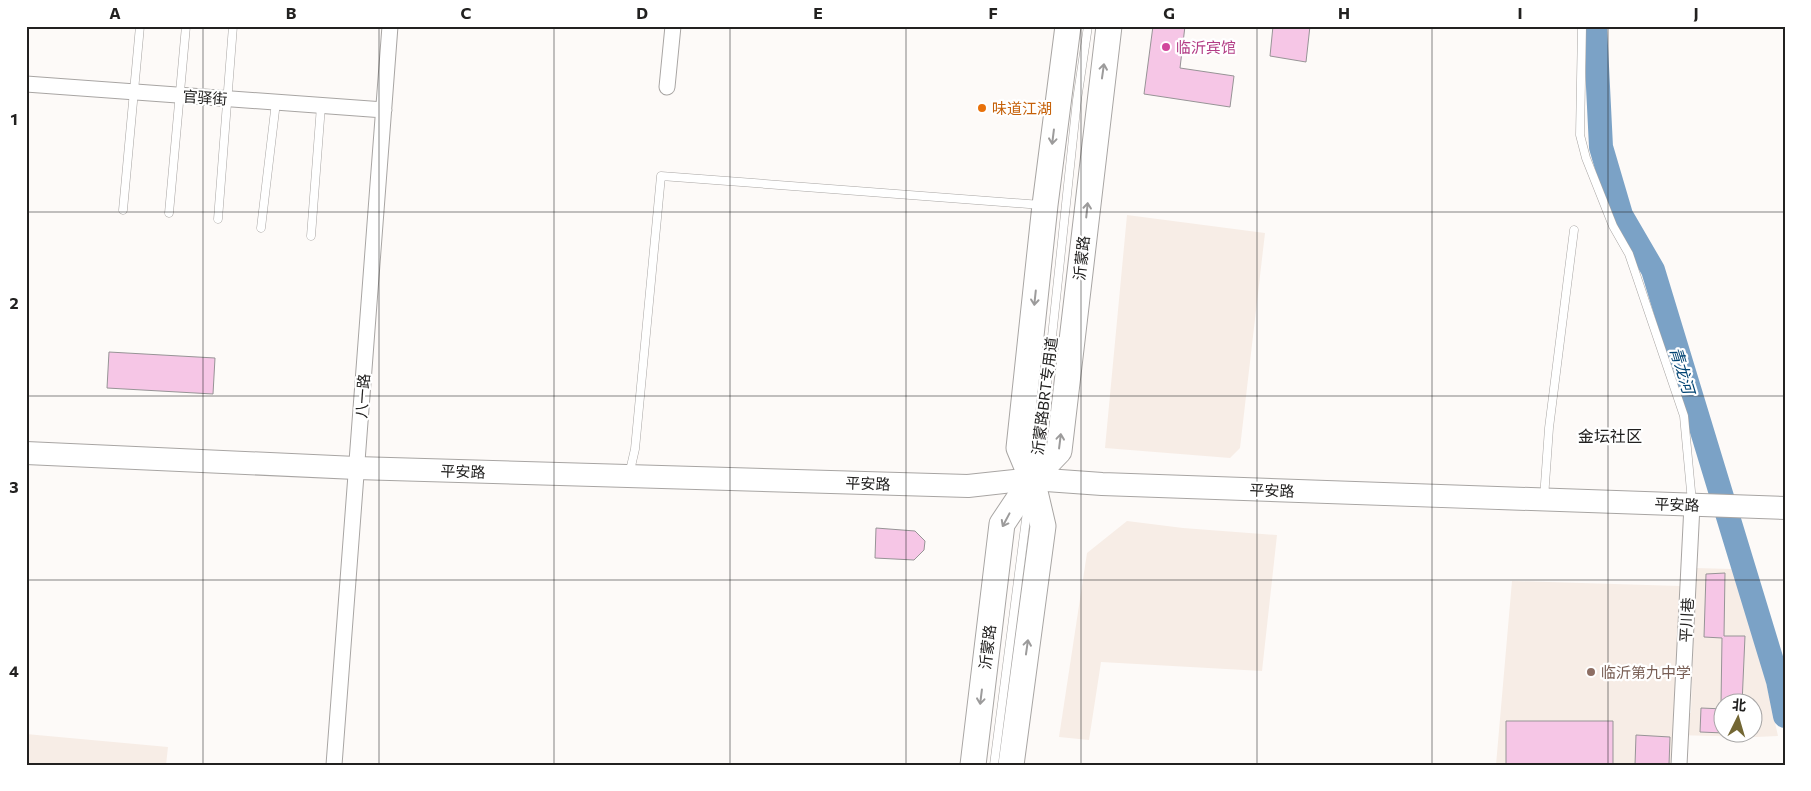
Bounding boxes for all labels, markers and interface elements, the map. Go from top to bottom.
text: A [109,3,121,22]
text: B [286,3,297,22]
text: C [461,3,472,22]
text: D [636,3,648,22]
text: E [813,3,823,22]
text: F [988,3,998,22]
text: G [1163,3,1175,22]
text: H [1338,3,1350,22]
text: I [1517,3,1523,22]
text: J [1693,3,1699,22]
place label: 临沂宾馆 [1176,38,1236,56]
marker: 临沂宾馆 [1160,41,1172,53]
one-way arrow [1098,63,1108,79]
street label: 官驿街 [182,86,228,108]
place label: 味道江湖 [992,99,1052,117]
marker: 味道江湖 [976,102,988,114]
text: 1 [10,109,18,128]
one-way arrow [1048,128,1058,144]
one-way arrow [1082,203,1092,219]
street label: 沂蒙路 [1070,235,1092,281]
one-way arrow [1030,290,1040,306]
text: 2 [9,293,19,312]
street label: 沂蒙路BRT专用道 [1028,336,1060,456]
water label: 青龙河 [1667,344,1700,399]
street label: 八一路 [351,373,373,419]
district label: 金坛社区 [1578,426,1642,445]
one-way arrow [1055,434,1065,450]
street label: 平安路 [440,461,486,481]
street label: 平安路 [845,473,891,493]
text: 3 [9,477,19,496]
street label: 平安路 [1249,480,1295,500]
street label: 平安路 [1654,494,1700,514]
one-way arrow [1001,512,1011,527]
street label: 平川巷 [1676,597,1696,643]
street label: 沂蒙路 [975,624,999,670]
one-way arrow [1022,639,1032,655]
text: 4 [9,661,19,680]
place label: 临沂第九中学 [1601,663,1691,681]
marker: 临沂第九中学 [1585,666,1597,678]
one-way arrow [976,689,986,705]
north arrow [1714,694,1764,744]
text: 北 [1731,695,1747,714]

